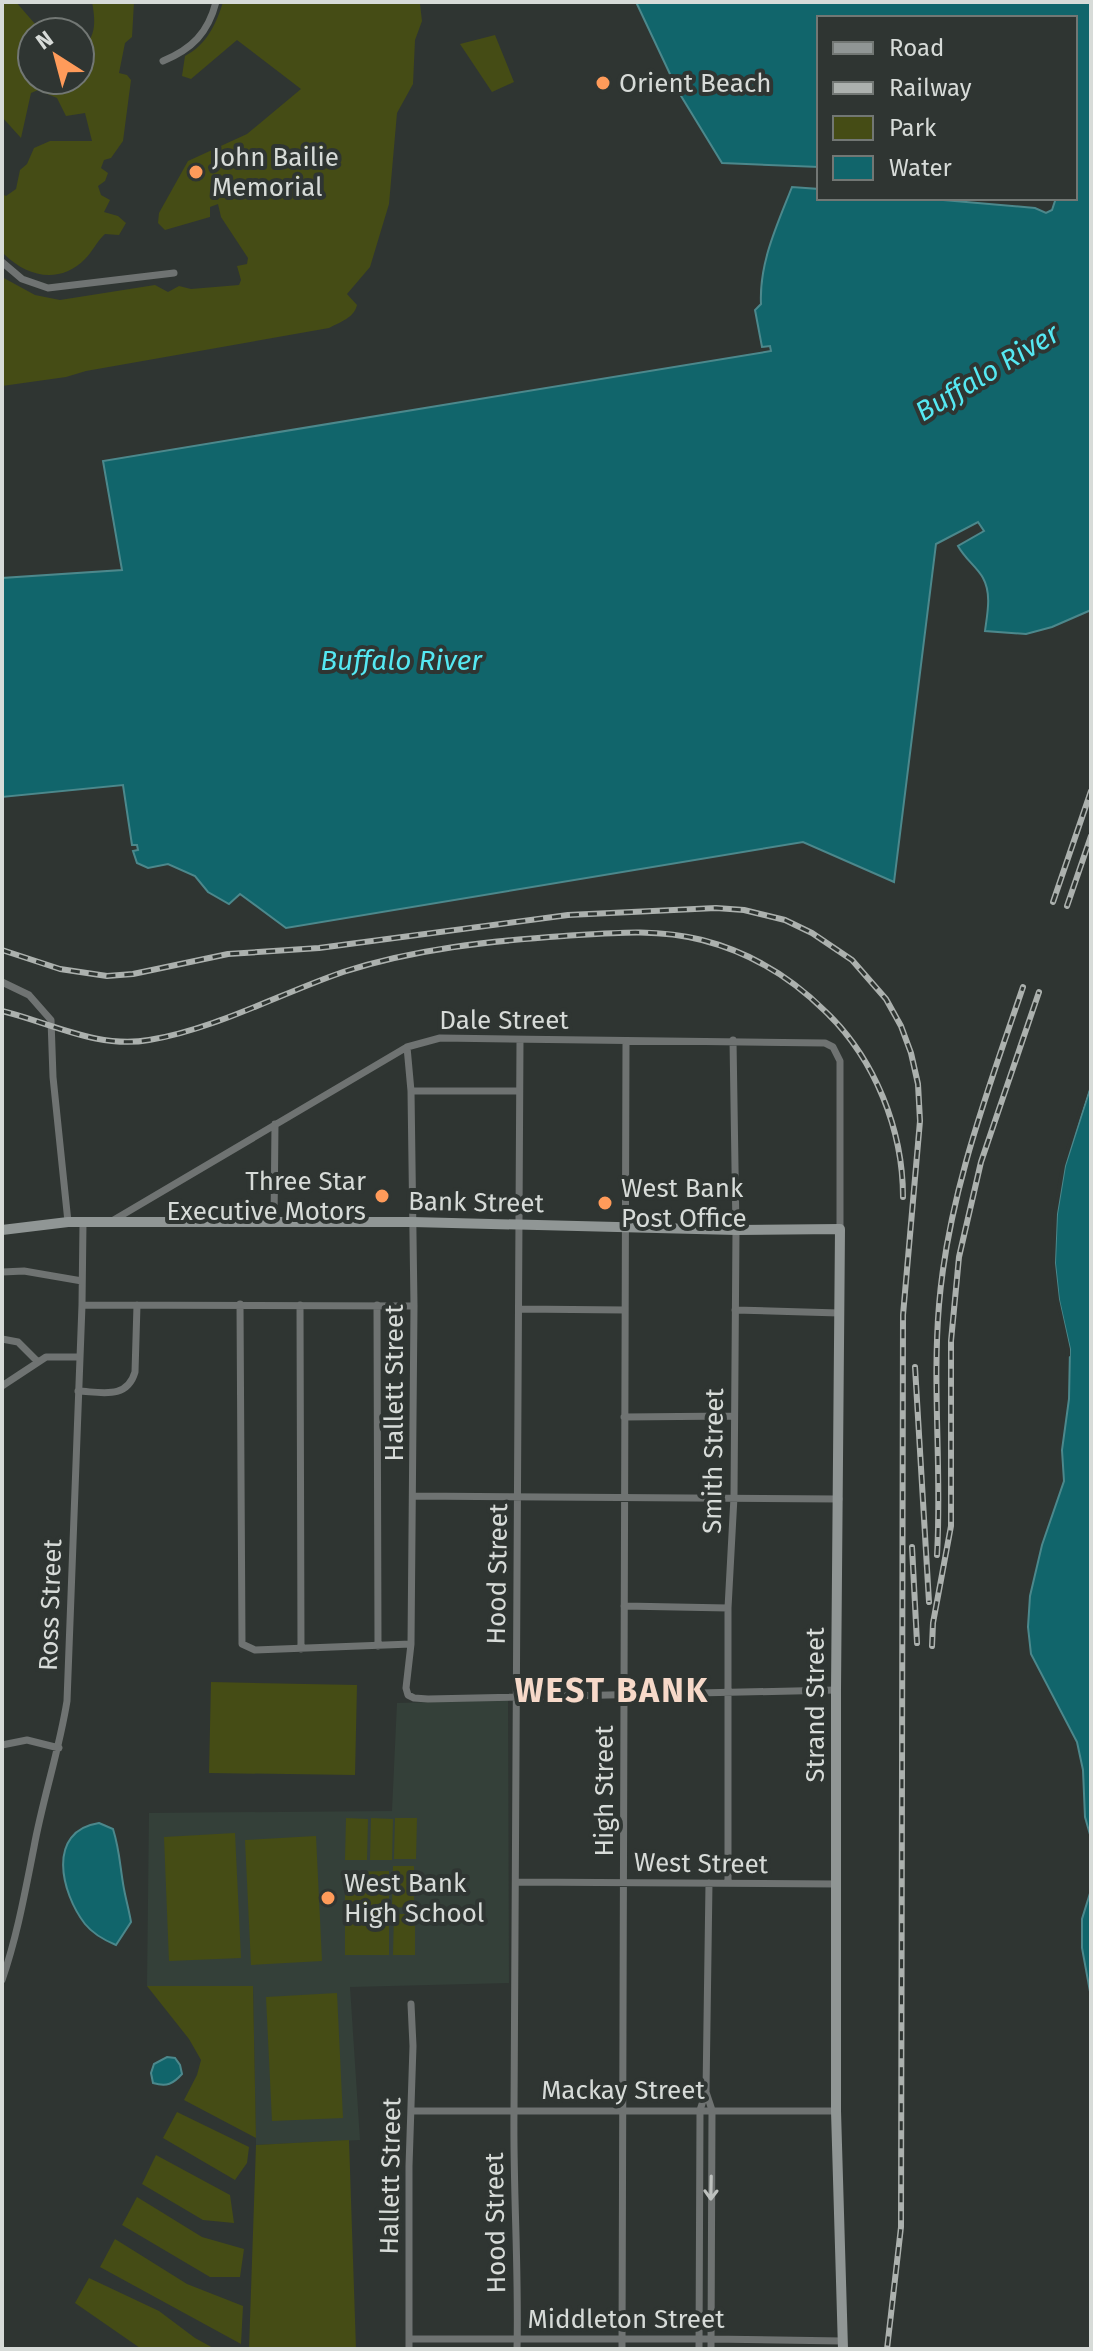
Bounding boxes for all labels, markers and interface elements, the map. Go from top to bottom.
north arrow [16,16,96,96]
legend [817,16,1077,200]
text: N [31,25,58,55]
text: Road [889,34,944,62]
place label: Orient Beach [619,68,772,99]
marker: Orient Beach [594,74,612,92]
text: Railway [889,74,972,102]
text: Park [889,114,937,142]
place label: John Bailie Memorial [212,142,339,203]
text: Water [889,154,953,182]
marker: John Bailie Memorial [187,163,205,181]
water label: Buffalo River [909,316,1066,428]
water label: Buffalo River [320,644,483,677]
street label: Dale Street [439,1005,569,1036]
place label: Three Star Executive Motors [166,1166,366,1227]
place label: West Bank Post Office [621,1173,747,1234]
street label: Bank Street [408,1186,545,1219]
marker: Three Star Executive Motors [373,1187,391,1205]
marker: West Bank Post Office [596,1194,614,1212]
street label: Hallett Street [379,1304,410,1462]
street label: Smith Street [697,1387,730,1534]
street label: Hood Street [481,1503,514,1645]
street label: Ross Street [33,1538,68,1672]
street label: Strand Street [800,1627,831,1783]
district label: WEST BANK [515,1670,709,1711]
street label: High Street [589,1725,620,1857]
street label: West Street [634,1847,769,1880]
place label: West Bank High School [344,1868,485,1929]
marker: West Bank High School [319,1889,337,1907]
street label: Mackay Street [541,2075,705,2106]
street label: Hallett Street [374,2097,407,2255]
street label: Hood Street [479,2152,512,2294]
one-way arrow [703,2174,719,2201]
street label: Middleton Street [527,2304,725,2335]

